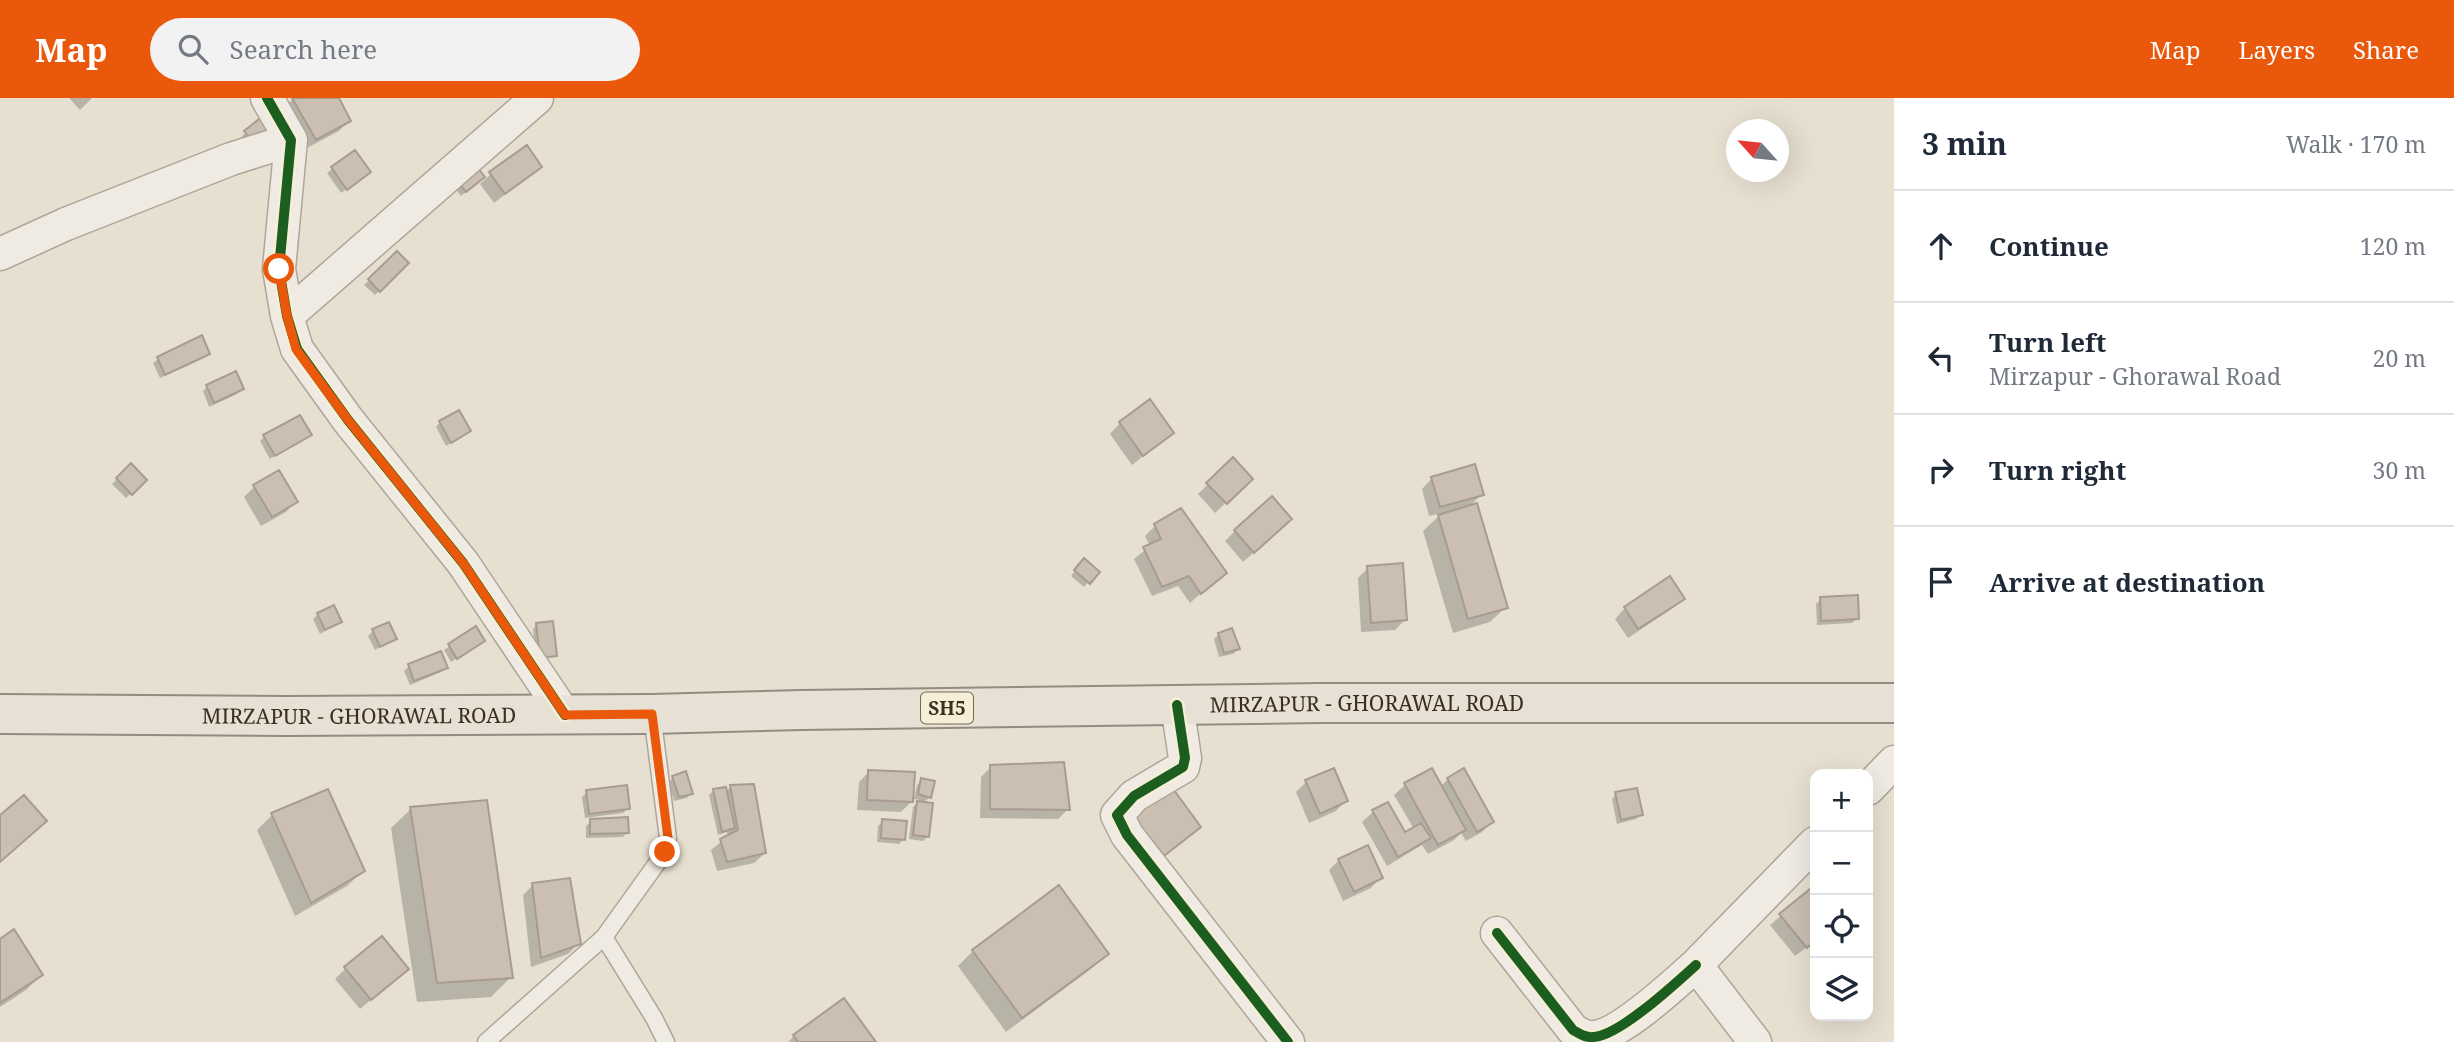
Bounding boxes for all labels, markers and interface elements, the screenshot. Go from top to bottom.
search box [150,18,640,81]
text: Map [35,27,108,72]
icon: search [174,30,212,68]
text: Search here [230,31,377,67]
text: Map [2150,33,2201,66]
text: Layers [2239,33,2315,66]
text: Share [2353,33,2419,66]
north arrow [1726,119,1789,182]
text: 3 min [1922,123,2007,164]
text: Walk · 170 m [2286,128,2426,160]
icon: ahead [1922,227,1960,265]
text: Continue [1989,228,2109,264]
text: 120 m [2360,230,2426,262]
route start [263,253,294,284]
text: Turn left [1989,324,2106,360]
icon: left [1922,339,1960,377]
text: 20 m [2373,342,2426,374]
text: Mirzapur - Ghorawal Road [1989,360,2281,392]
icon: right [1922,451,1960,489]
text: Turn right [1989,452,2126,488]
text: 30 m [2373,454,2426,486]
icon: arrive [1922,563,1960,601]
text: Arrive at destination [1989,564,2265,600]
street label: MIRZAPUR - GHORAWAL ROAD [1210,689,1524,718]
road number: SH5 [921,692,973,723]
street label: MIRZAPUR - GHORAWAL ROAD [202,701,516,730]
map controls [1810,769,1873,1021]
button: + [1810,769,1873,832]
button: − [1810,832,1873,895]
route end [649,836,680,867]
button: locate [1810,895,1873,958]
button: layers [1810,958,1873,1021]

